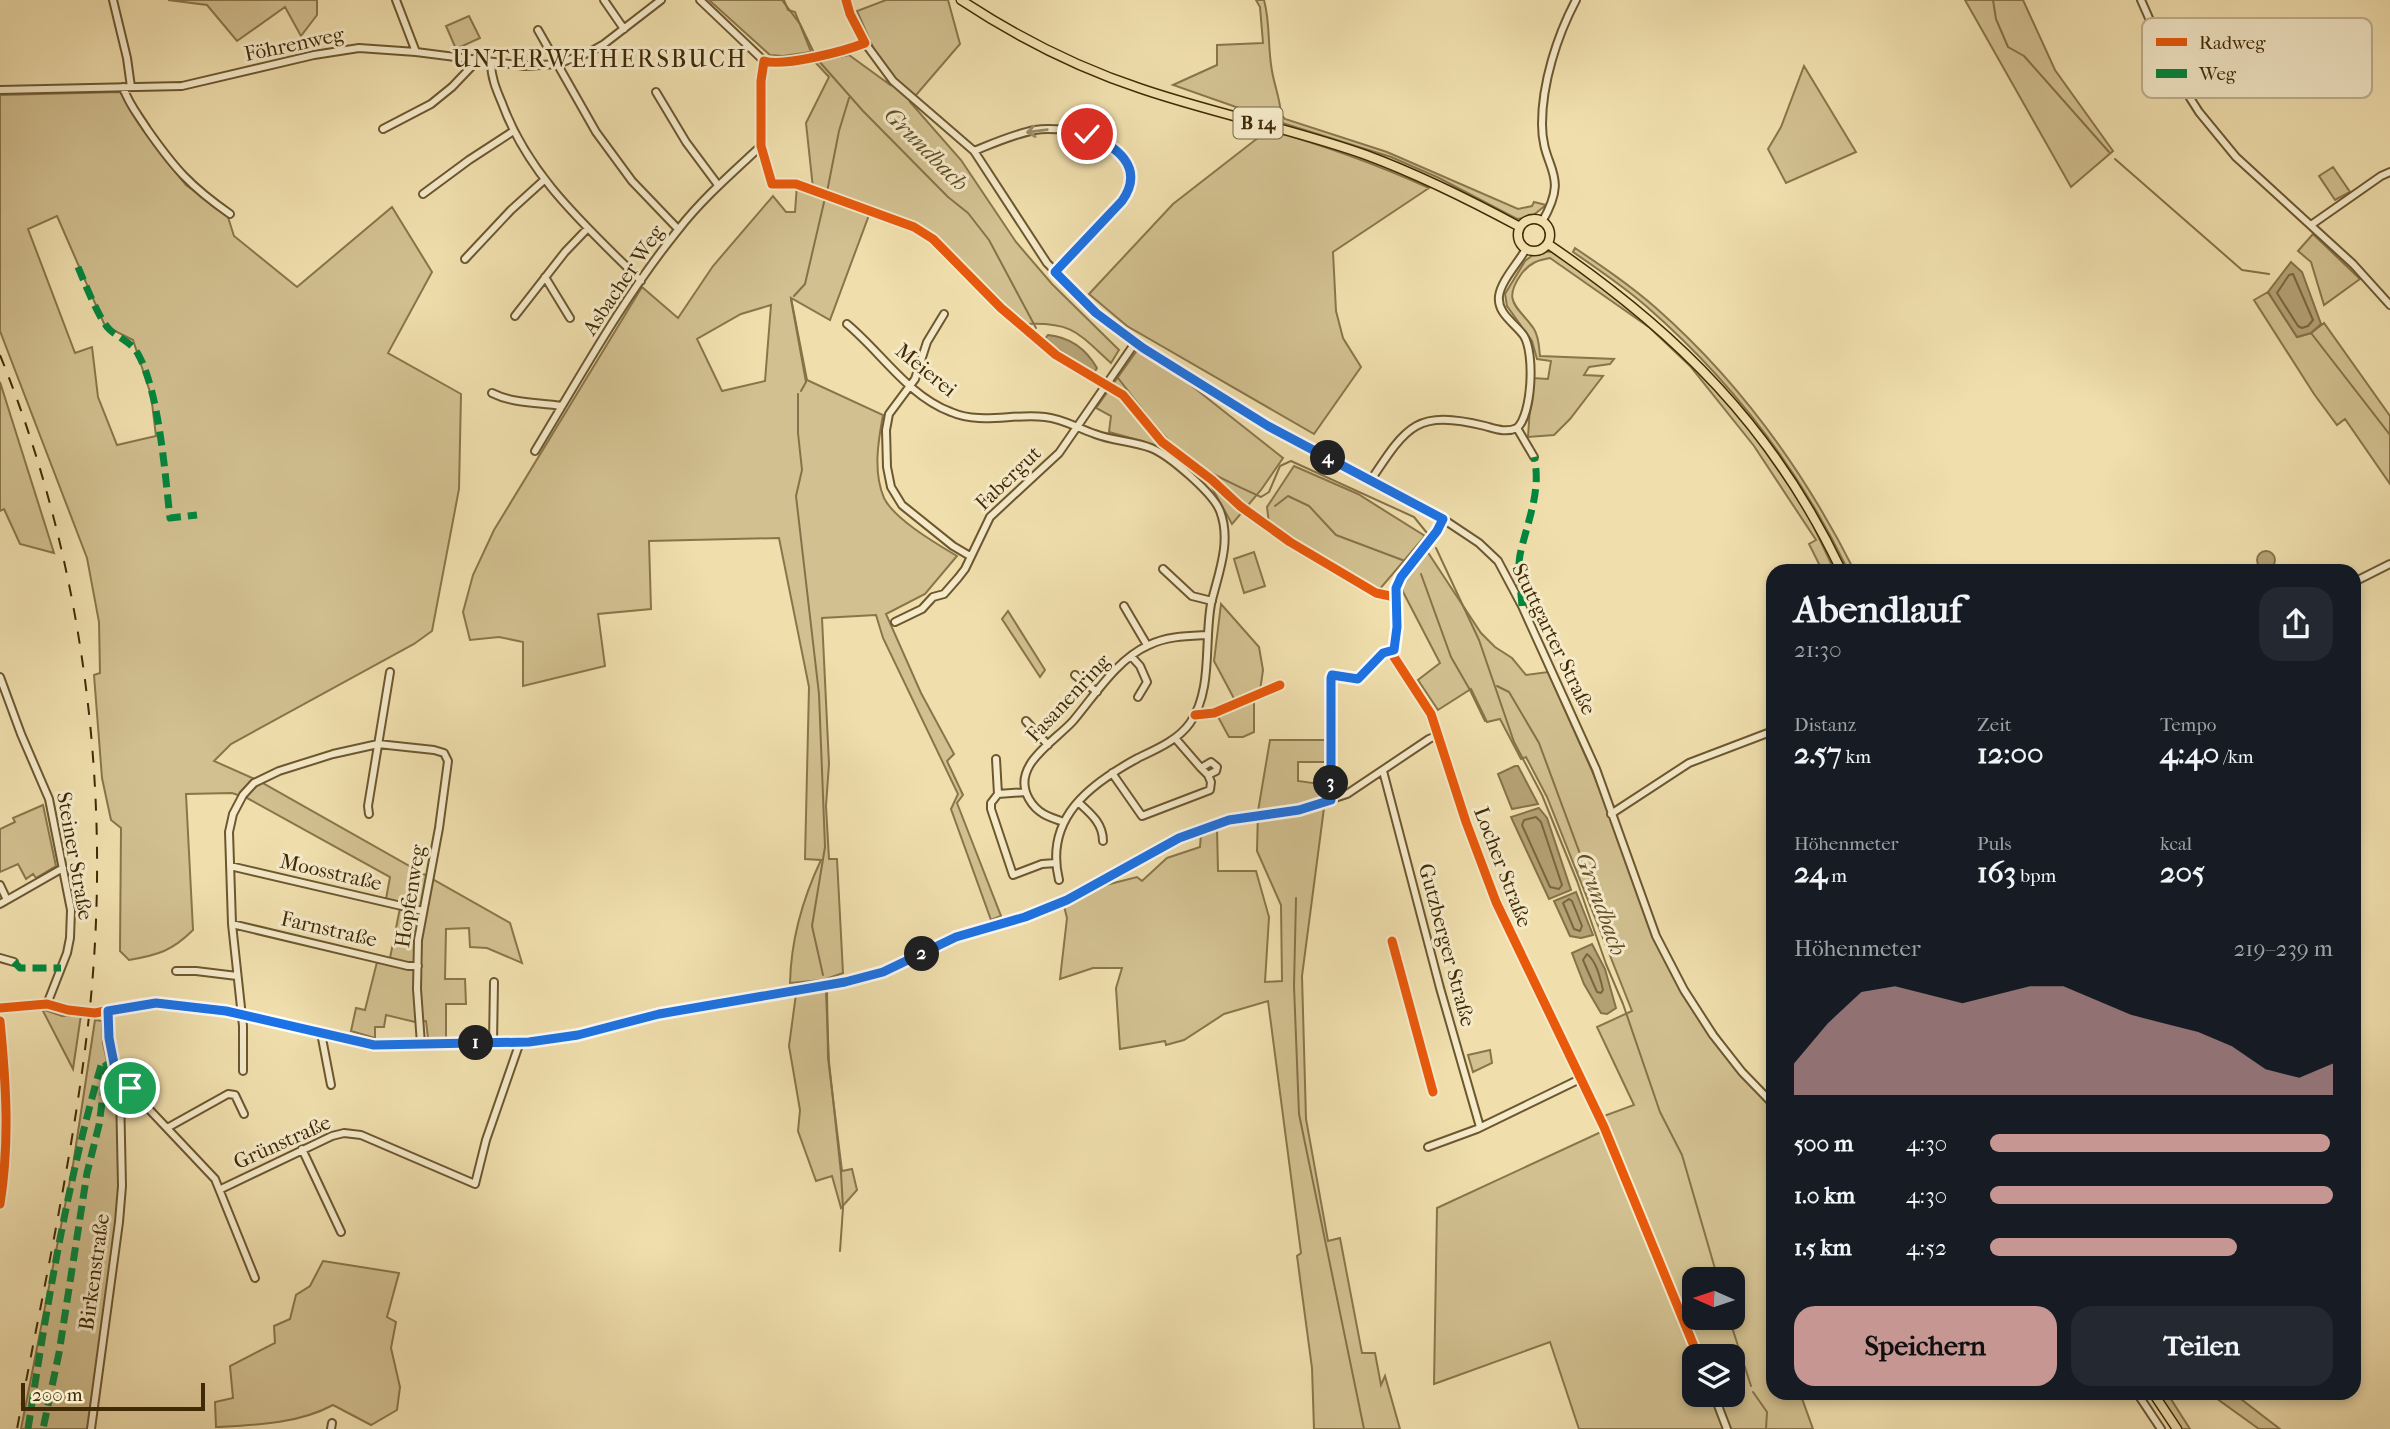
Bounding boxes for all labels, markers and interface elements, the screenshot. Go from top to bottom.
legend [2142,18,2372,98]
street label: Föhrenweg [242,22,347,66]
text: Radweg [2199,32,2266,54]
district label: UNTERWEIHERSBUCH [452,45,748,73]
text: Weg [2198,63,2237,85]
water label: Grundbach [878,101,974,197]
pin [1057,104,1117,164]
road number: B 14 [1234,108,1282,139]
icon: check [1068,115,1106,153]
one-way arrow [1026,124,1049,137]
street label: Asbacher Weg [577,220,669,340]
street label: Meierei [891,338,961,402]
pin: 4 [1310,440,1346,476]
street label: Fabergut [970,441,1046,515]
text: 4 [1322,446,1333,468]
street label: Stuttgarter Straße [1507,559,1601,719]
text: Abendlauf [1794,587,1962,632]
button: share [2259,587,2333,661]
text: 21:30 [1794,636,1842,663]
street label: Fasanenring [1021,648,1115,747]
text: Distanz [1794,714,1856,736]
text: Zeit [1977,714,2012,736]
text: Tempo [2160,714,2216,736]
text: 2.57 [1794,736,1841,771]
text: 12:00 [1977,736,2044,771]
text: 4:40 [2160,736,2219,771]
text: km [1841,746,1871,768]
text: /km [2219,746,2254,768]
pin: 3 [1314,766,1348,800]
text: 3 [1327,771,1334,793]
street label: Steiner Straße [52,790,98,922]
street label: Locher Straße [1469,803,1537,931]
text: Höhenmeter [1794,833,1899,855]
text: Puls [1977,833,2011,855]
text: kcal [2160,833,2192,855]
street label: Hopfenweg [390,842,430,949]
street label: Moosstraße [278,849,384,895]
water label: Grundbach [1570,849,1632,959]
text: 24 [1794,855,1827,890]
text: 163 [1977,855,2016,890]
text: 205 [2160,855,2205,890]
street label: Gutzberger Straße [1414,861,1480,1029]
text: m [1827,865,1847,887]
text: bpm [2016,865,2056,887]
street label: Farnstraße [279,906,379,952]
text: Höhenmeter [1794,935,1921,962]
text: 219–239 m [2233,935,2333,962]
pin: 2 [904,936,940,972]
text: 2 [917,942,926,964]
pin: 1 [458,1026,494,1060]
text: 1 [472,1031,479,1053]
pin [100,1058,160,1118]
icon: arrive [111,1069,149,1107]
street label: Grünstraße [230,1110,334,1174]
text: 500 m [1794,1130,1853,1157]
text: 4:30 [1906,1130,1947,1157]
text: 1.0 km [1794,1182,1855,1209]
text: 4:30 [1906,1182,1947,1209]
street label: Birkenstraße [74,1212,114,1332]
text: 1.5 km [1794,1234,1852,1261]
text: 4:52 [1906,1234,1947,1261]
north arrow [1682,1267,1745,1330]
map controls [1682,1267,1745,1407]
button: Speichern [1794,1306,2057,1386]
button: Teilen [2071,1306,2333,1386]
button: layers [1682,1344,1745,1407]
scale bar [21,1380,205,1412]
text: 200 m [32,1384,83,1406]

